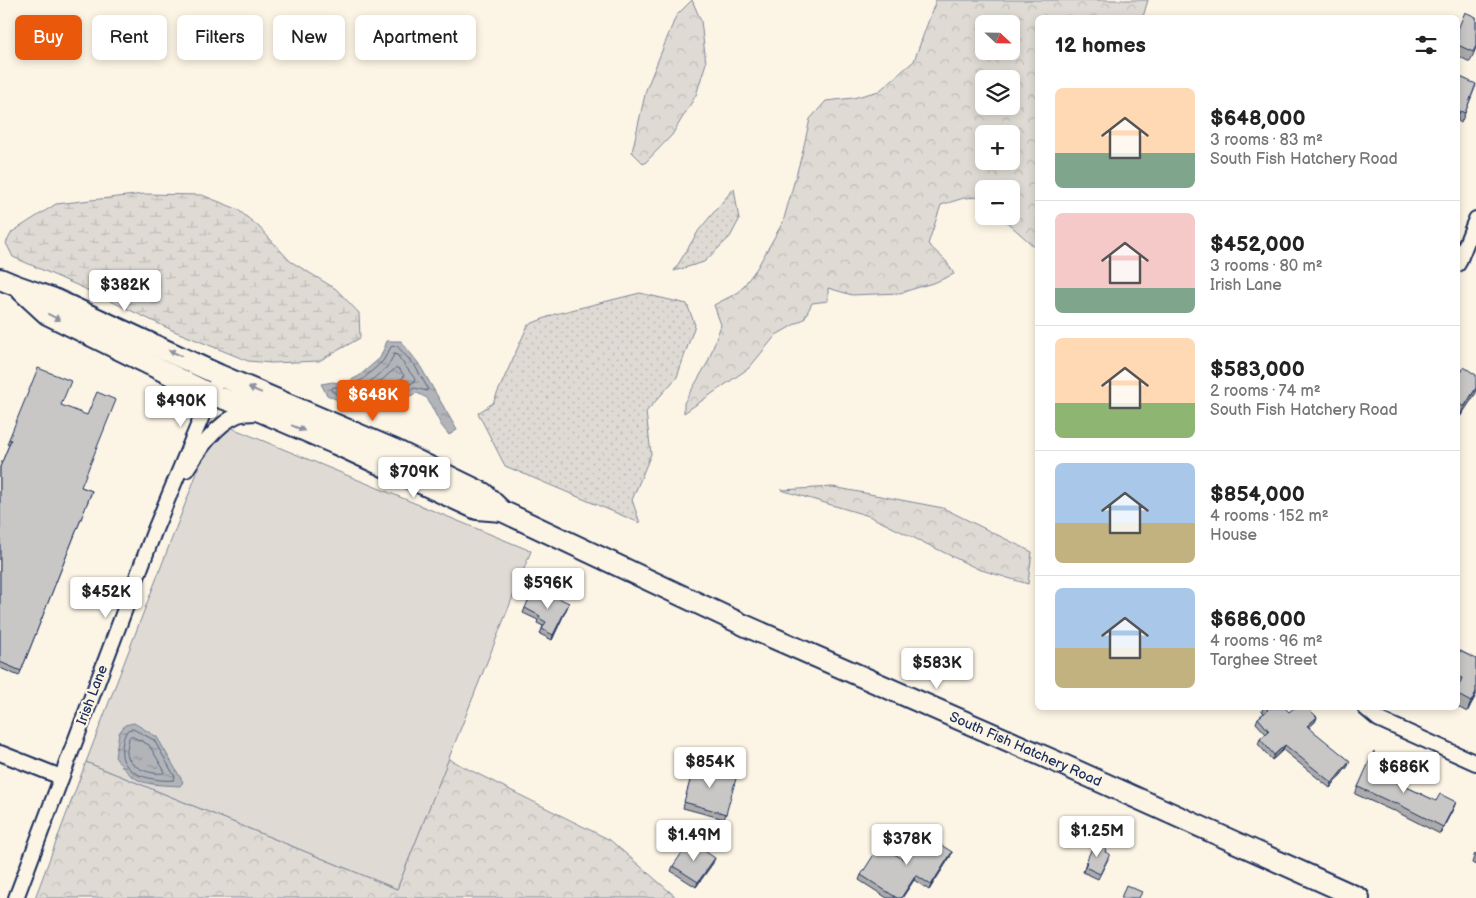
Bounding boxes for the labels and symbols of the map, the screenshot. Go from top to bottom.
north arrow [975,15,1020,60]
pin: $382K [90,270,160,312]
one-way arrow [47,313,61,321]
one-way arrow [168,349,182,357]
pin: $648K [338,380,408,422]
pin: $490K [146,386,216,428]
one-way arrow [248,386,262,394]
one-way arrow [291,424,305,432]
pin: $709K [379,456,449,499]
pin: $596K [513,568,583,610]
pin: $452K [71,576,141,619]
pin: $583K [902,648,972,690]
street label: Irish Lane [73,663,111,727]
street label: South Fish Hatchery Road [947,708,1105,790]
pin: $854K [675,746,745,789]
pin: $686K [1369,752,1439,794]
pin: $1.25M [1056,816,1138,858]
pin: $1.49M [653,820,735,862]
pin: $378K [872,824,942,866]

